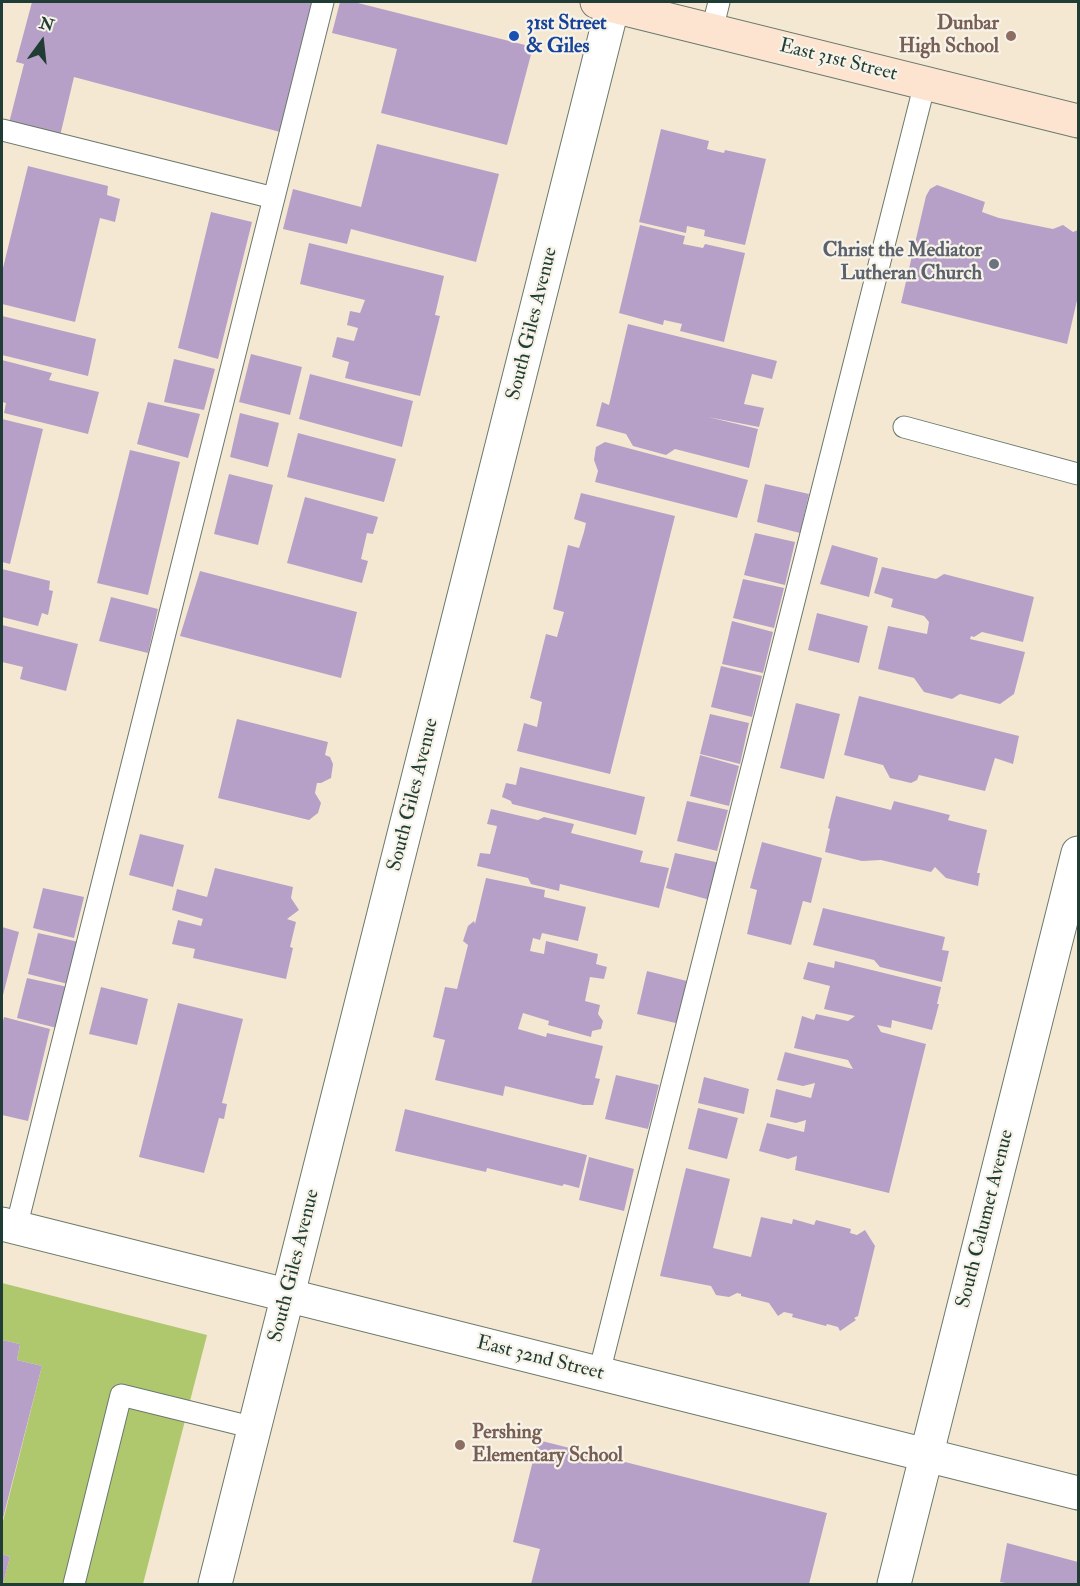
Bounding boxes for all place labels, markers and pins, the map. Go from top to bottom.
place label: 31st Street & Giles [526,13,607,60]
place label: Dunbar High School [899,13,999,60]
marker: 31st Street & Giles [507,29,521,43]
marker: Dunbar High School [1004,29,1018,43]
place label: Christ the Mediator Lutheran Church [823,240,982,287]
marker: Christ the Mediator Lutheran Church [987,257,1001,271]
place label: Pershing Elementary School [472,1422,623,1469]
marker: Pershing Elementary School [453,1438,467,1452]

